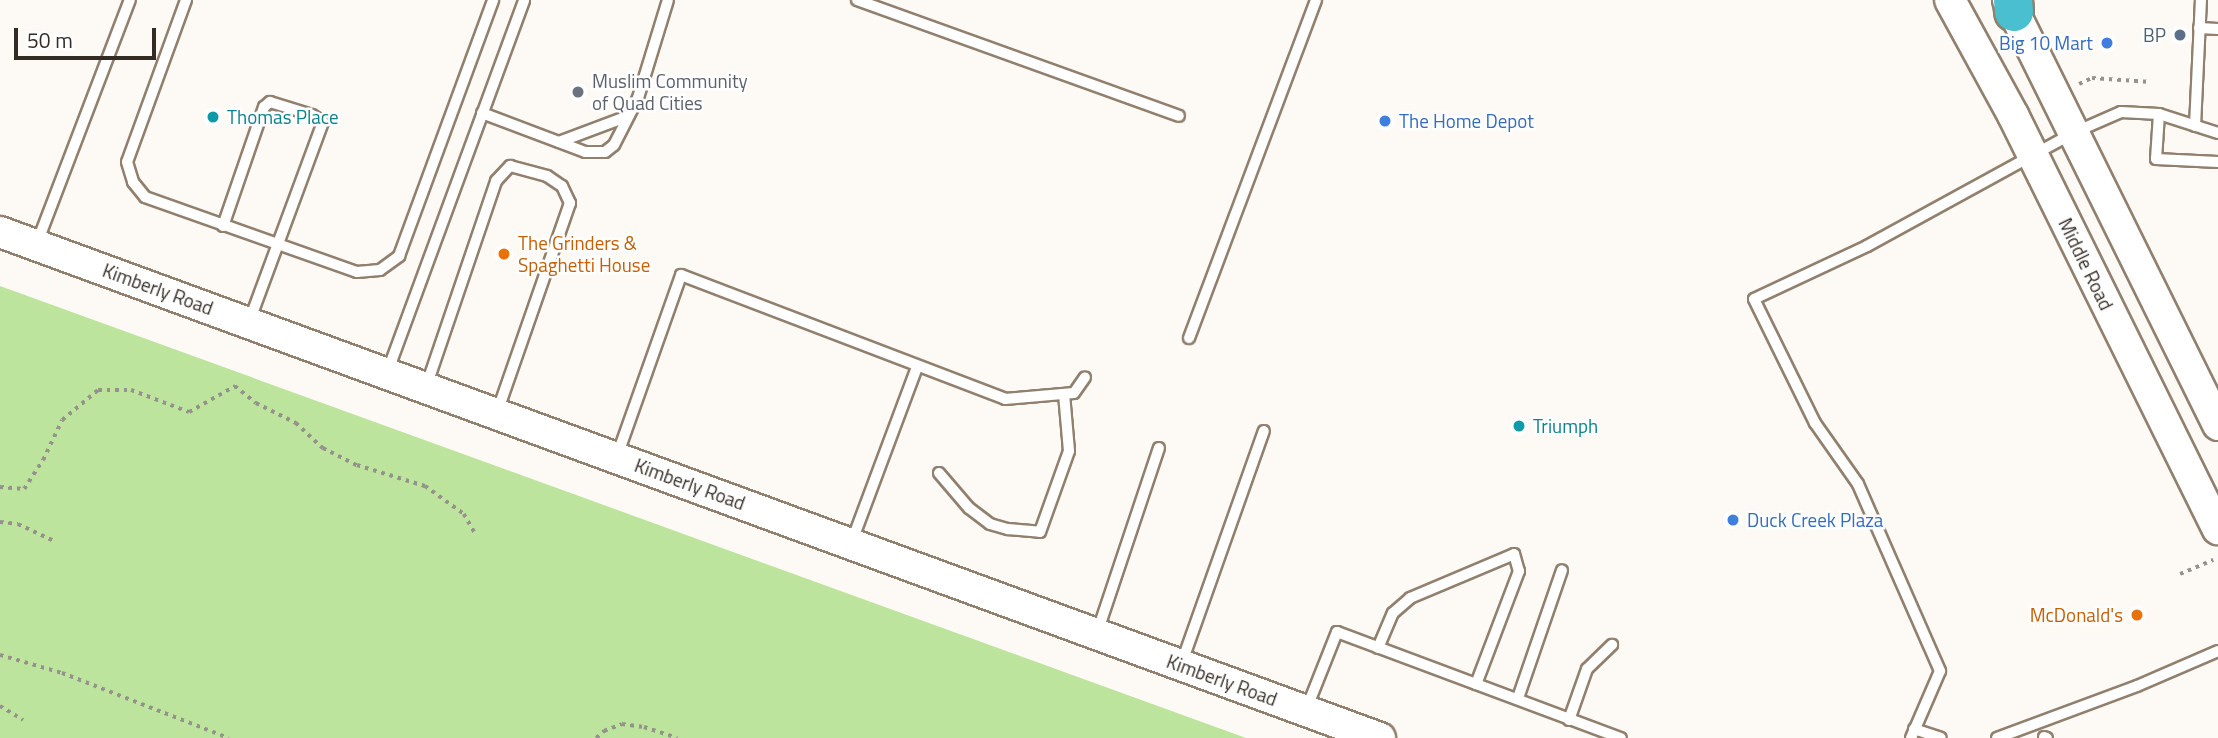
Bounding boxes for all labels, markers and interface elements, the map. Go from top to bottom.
scale bar [18,14,159,58]
text: 50 m [27,24,73,56]
place label: BP [2143,24,2166,46]
marker: BP [2172,27,2188,43]
place label: Big 10 Mart [1999,32,2093,54]
marker: Big 10 Mart [2099,35,2115,51]
place label: Muslim Community of Quad Cities [592,70,748,114]
marker: Muslim Community of Quad Cities [570,84,586,100]
place label: Thomas Place [227,106,339,128]
marker: Thomas Place [205,109,221,125]
place label: The Home Depot [1399,110,1534,132]
marker: The Home Depot [1377,113,1393,129]
street label: Middle Road [2054,214,2118,314]
place label: The Grinders & Spaghetti House [518,232,650,276]
marker: The Grinders & Spaghetti House [496,246,512,262]
street label: Kimberly Road [100,258,216,320]
place label: Triumph [1533,415,1598,437]
marker: Triumph [1511,418,1527,434]
street label: Kimberly Road [632,453,748,515]
place label: Duck Creek Plaza [1747,509,1883,531]
marker: Duck Creek Plaza [1725,512,1741,528]
place label: McDonald's [2030,604,2123,626]
marker: McDonald's [2129,607,2145,623]
street label: Kimberly Road [1164,649,1280,711]

